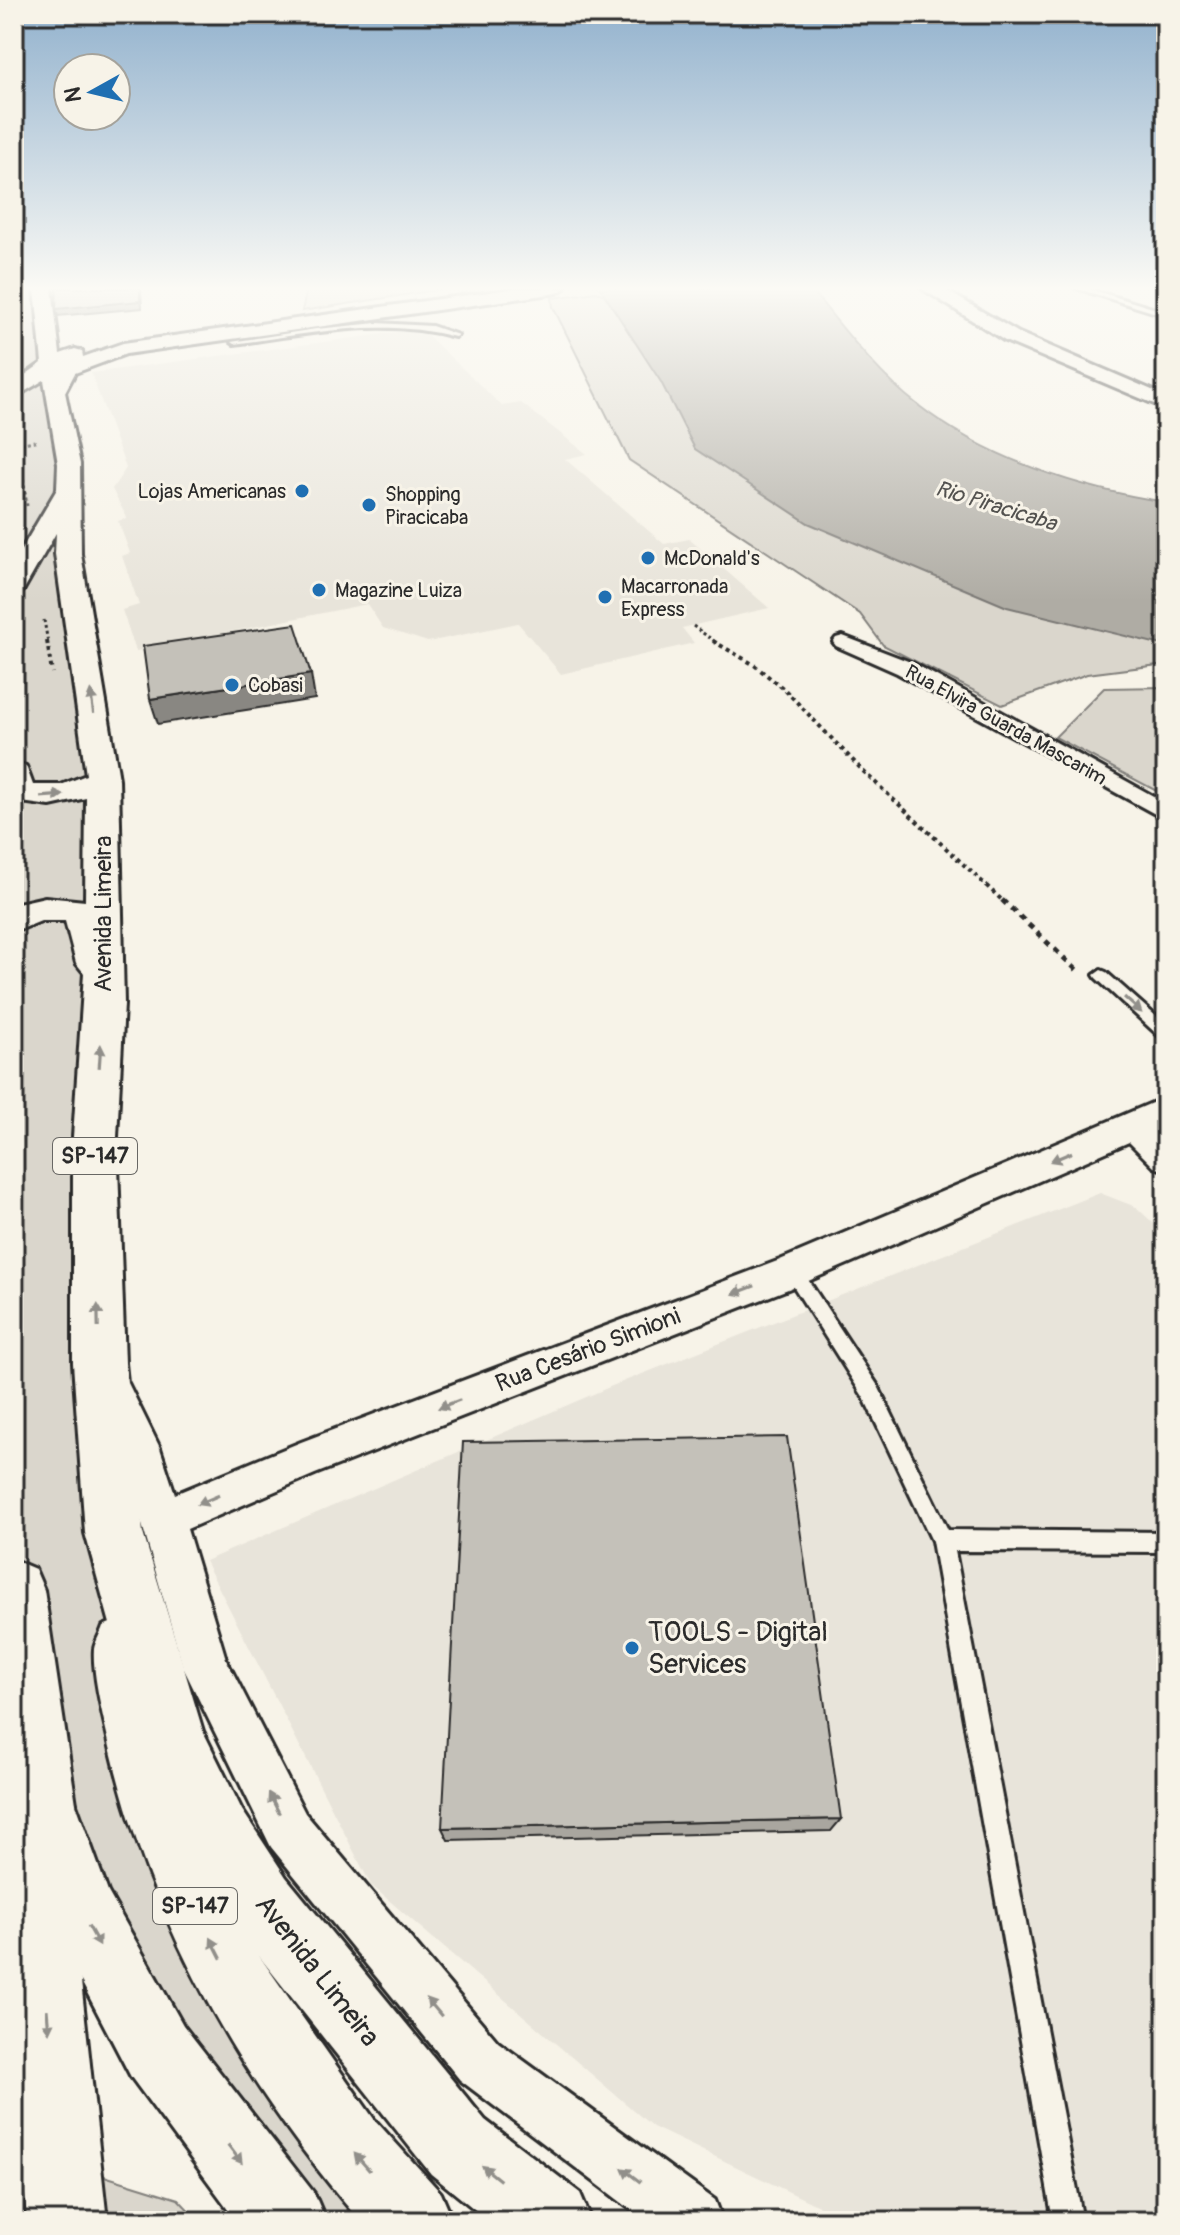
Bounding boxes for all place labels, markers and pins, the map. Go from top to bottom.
place label: Lojas Americanas [137,479,286,504]
marker: Lojas Americanas [293,482,311,500]
place label: Shopping Piracicaba [385,482,468,530]
marker: Shopping Piracicaba [360,496,378,514]
place label: McDonald's [664,546,760,571]
marker: McDonald's [639,549,657,567]
place label: Macarronada Express [621,574,728,622]
place label: Magazine Luiza [335,578,462,603]
marker: Magazine Luiza [310,581,328,599]
marker: Macarronada Express [596,588,614,606]
place label: Cobasi [248,673,303,698]
marker: Cobasi [223,676,241,694]
place label: TOOLS - Digital Services [648,1615,828,1682]
marker: TOOLS - Digital Services [623,1639,641,1657]

